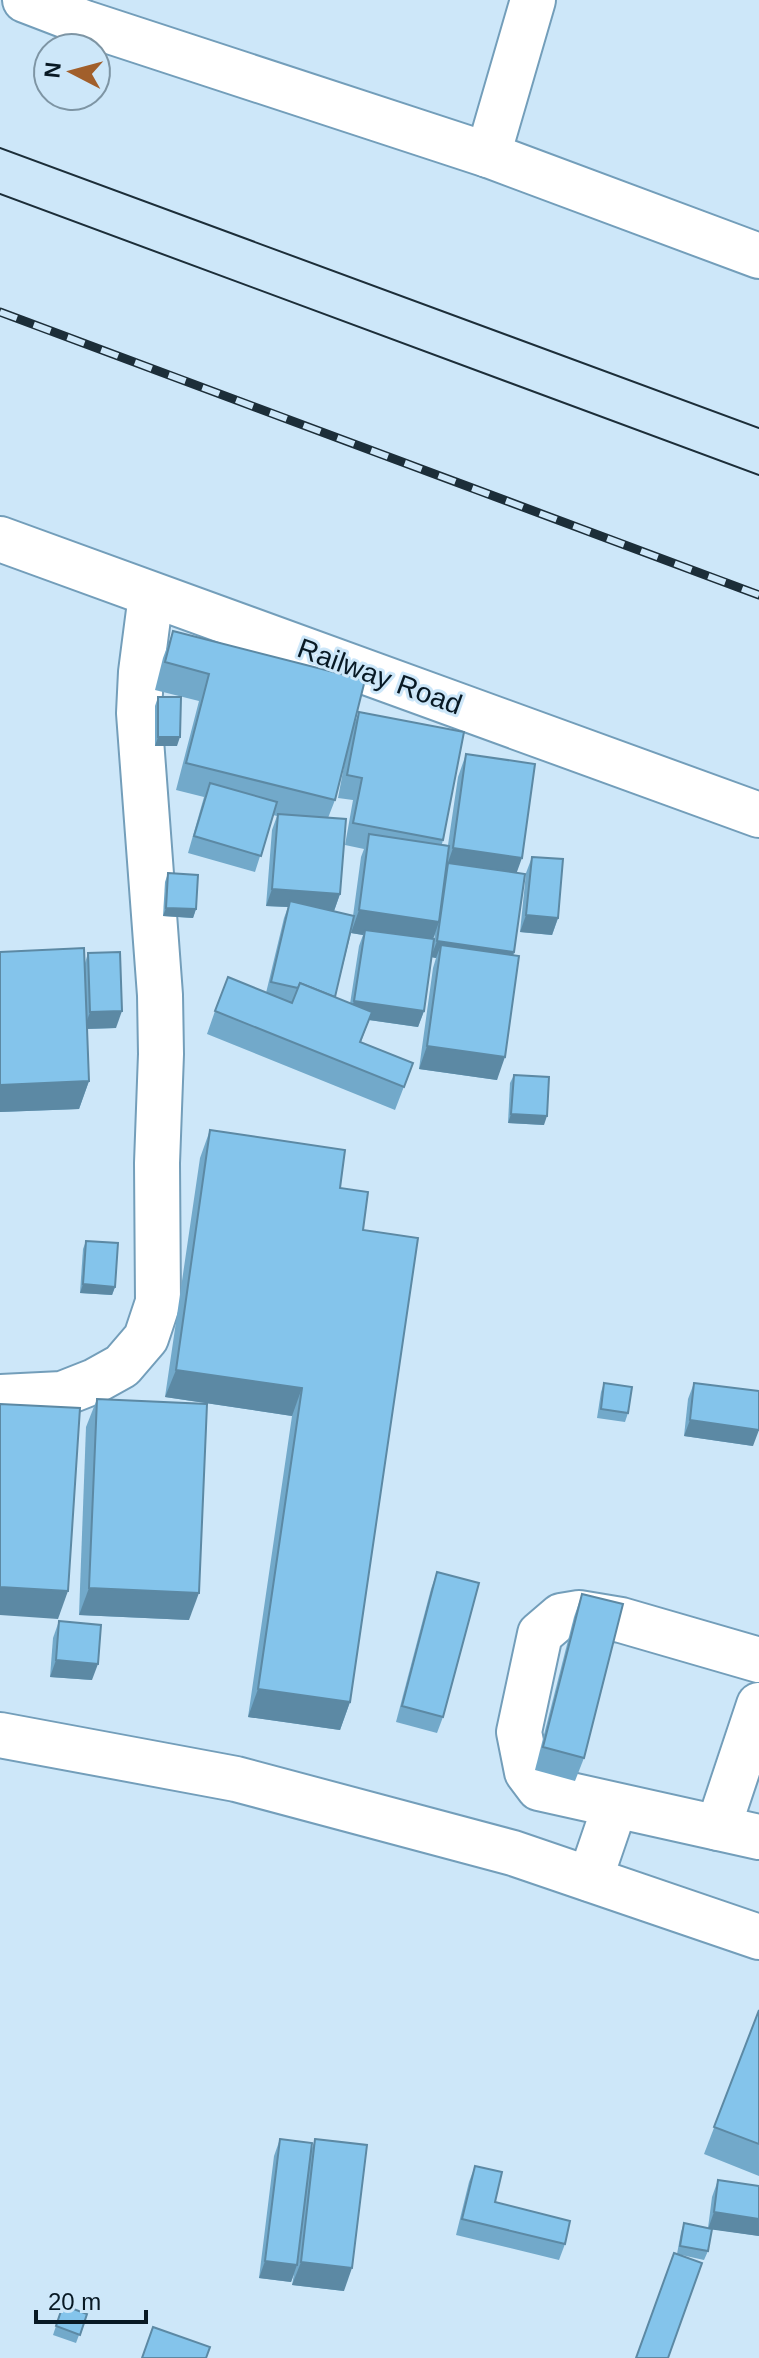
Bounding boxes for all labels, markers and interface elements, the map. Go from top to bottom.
north arrow [32,32,112,112]
text: N [39,61,66,79]
street label: Railway Road [293,632,466,721]
scale bar [36,2274,146,2324]
text: 20 m [48,2288,101,2315]

